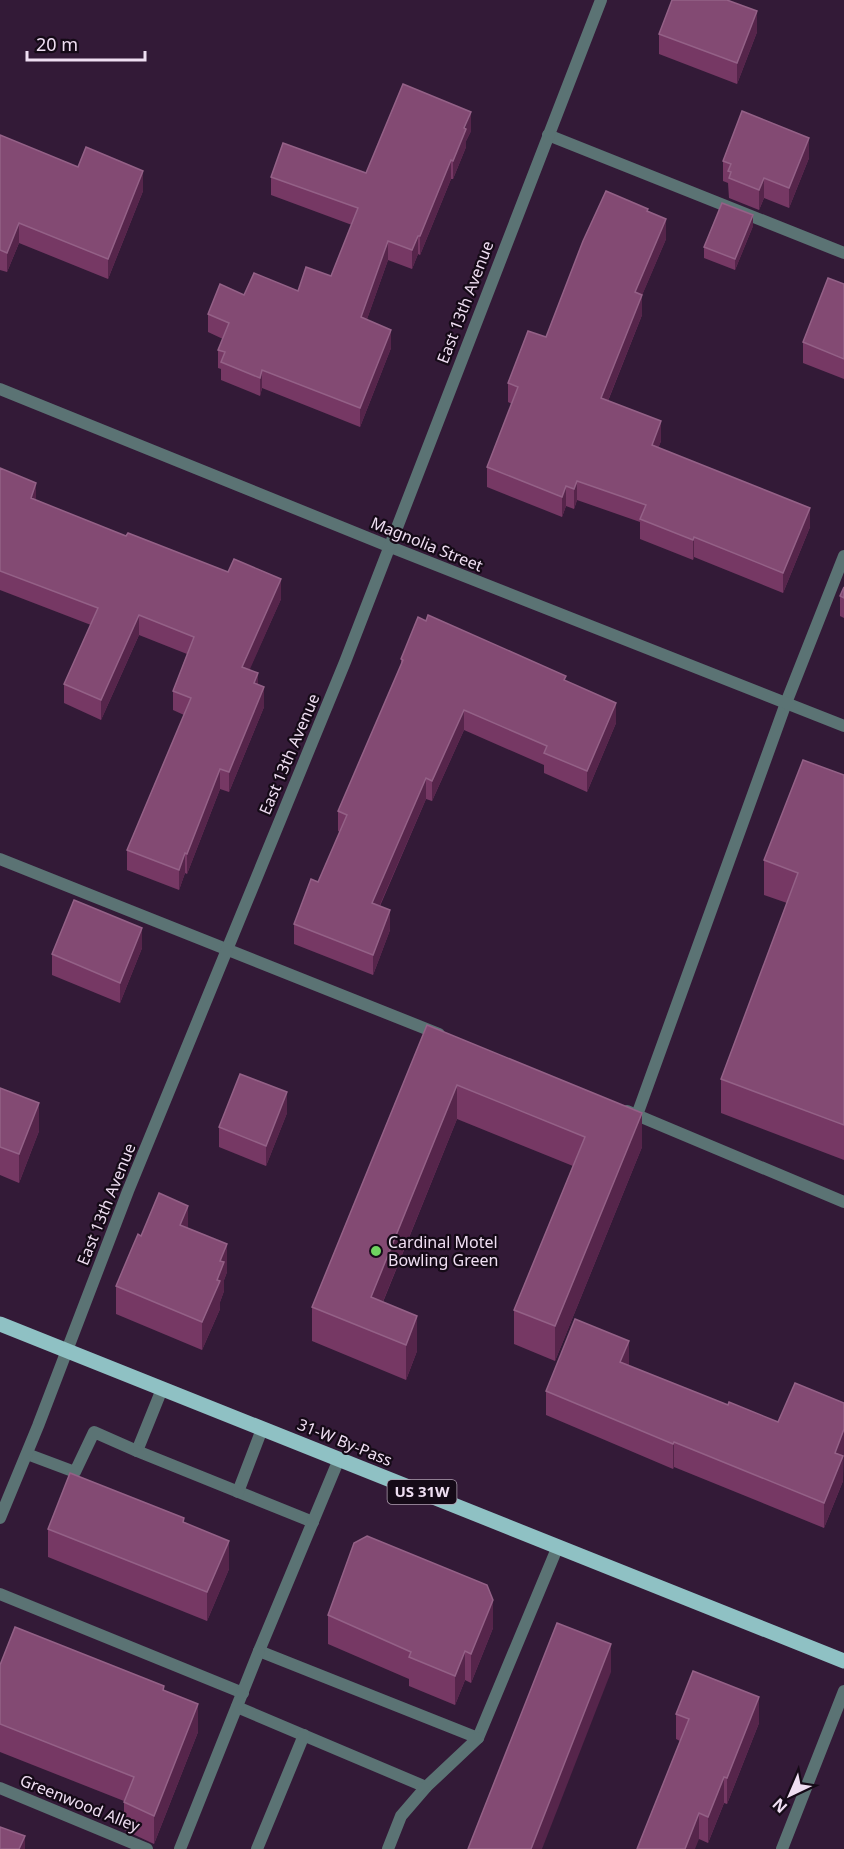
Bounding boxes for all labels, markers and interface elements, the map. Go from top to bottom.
scale bar [27,24,146,62]
text: 20 m [36,32,78,56]
street label: East 13th Avenue [431,237,499,367]
street label: Magnolia Street [368,512,486,577]
street label: East 13th Avenue [254,690,324,818]
street label: East 13th Avenue [71,1140,141,1268]
place label: Cardinal Motel Bowling Green [388,1231,498,1271]
marker: Cardinal Motel Bowling Green [369,1244,383,1258]
street label: 31-W By-Pass [294,1413,396,1471]
road number: US 31W [388,1480,456,1504]
north arrow [760,1765,820,1825]
street label: Greenwood Alley [17,1769,144,1837]
text: N [767,1793,792,1818]

